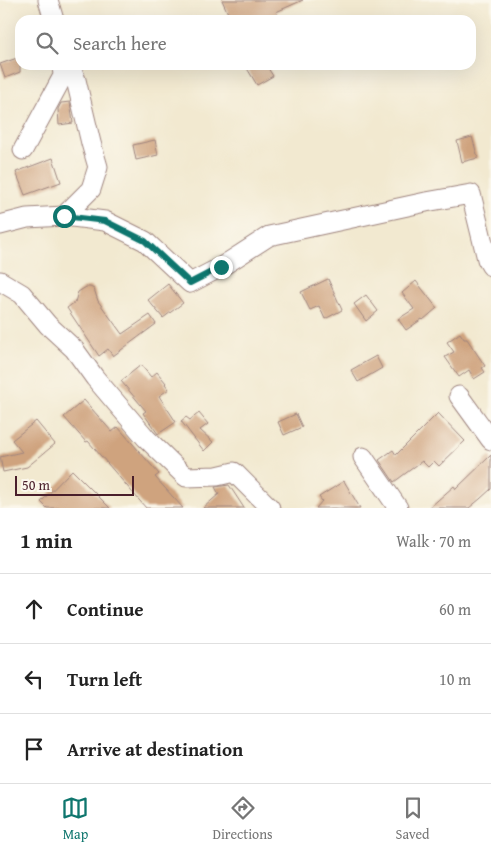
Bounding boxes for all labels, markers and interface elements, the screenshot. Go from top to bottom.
search box [15,15,476,70]
icon: search [33,29,61,57]
text: Search here [73,29,167,57]
route start [53,205,76,228]
route end [210,256,233,279]
scale bar [15,473,134,496]
text: 50 m [22,475,50,495]
text: 1 min [20,525,72,556]
text: Walk · 70 m [396,529,471,553]
icon: ahead [20,595,48,623]
text: Continue [67,595,144,623]
text: 60 m [439,597,471,621]
icon: left [20,665,48,693]
text: Turn left [67,665,142,693]
text: 10 m [439,667,471,691]
icon: arrive [20,735,48,763]
text: Arrive at destination [67,735,243,763]
tab: Map [61,794,89,844]
tab: Directions [212,794,273,844]
tab: Saved [396,794,430,844]

